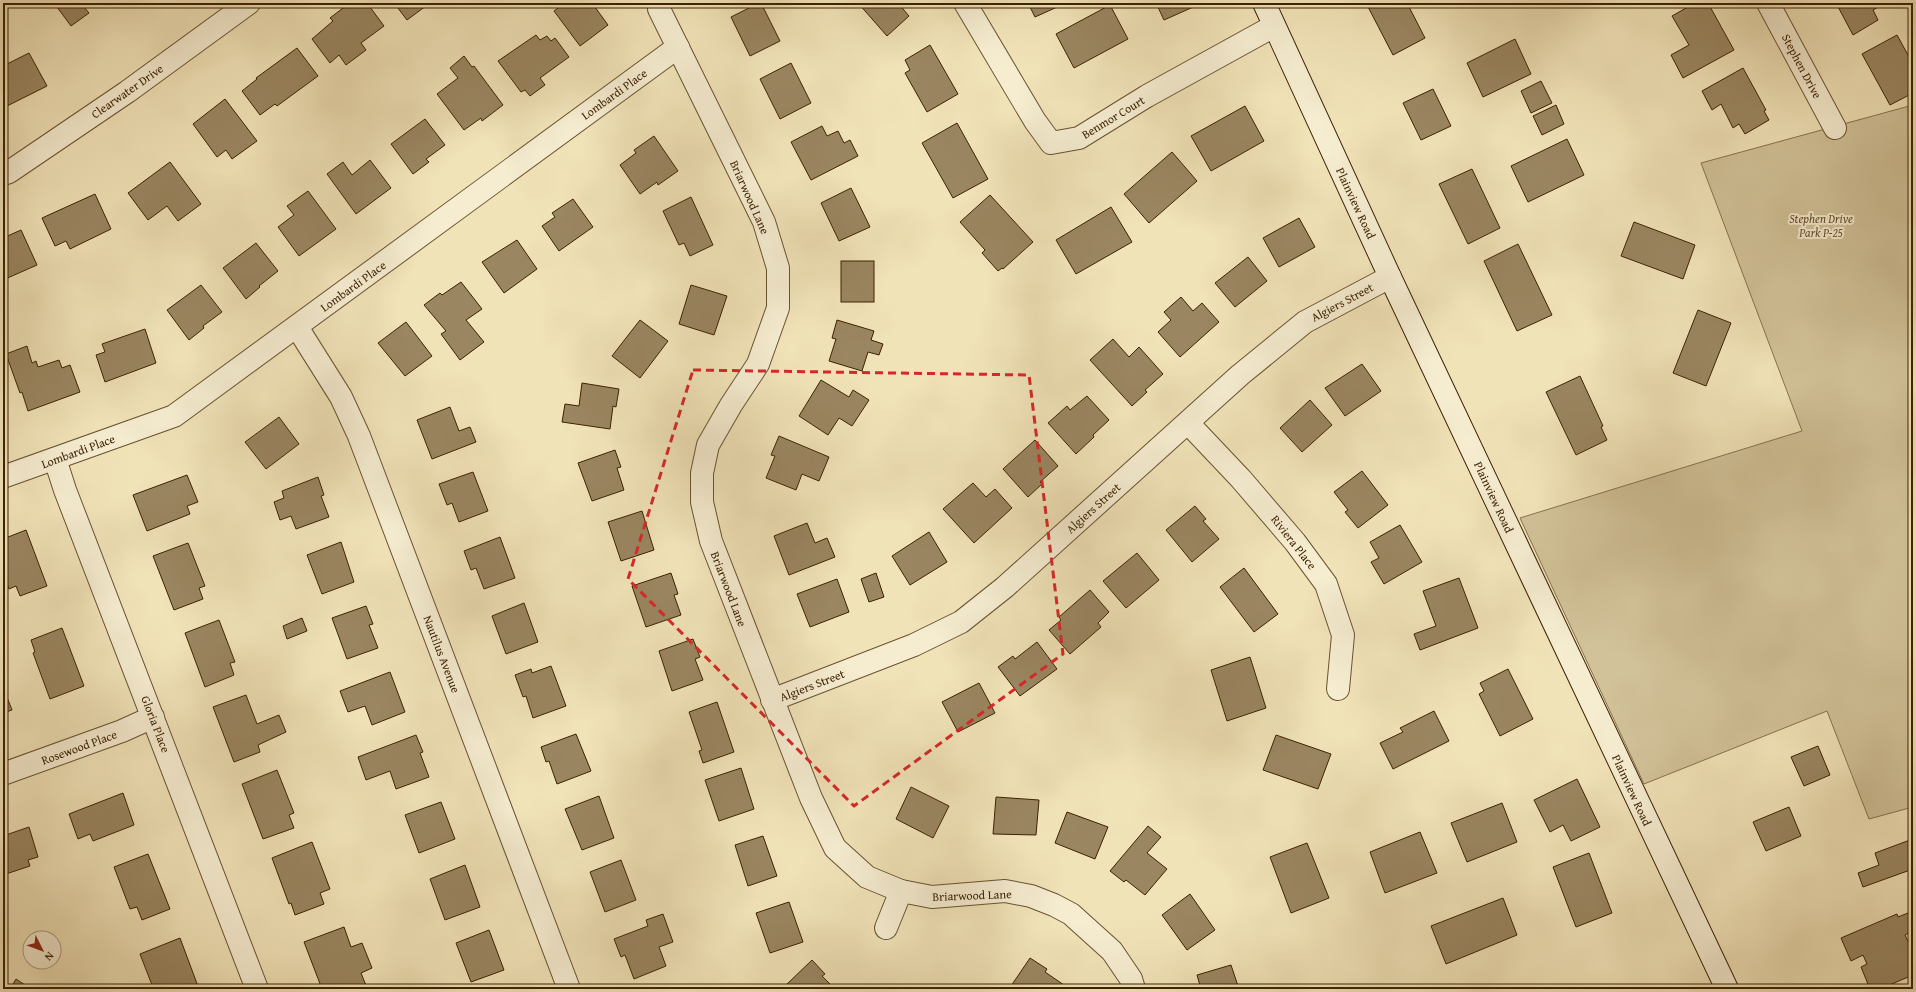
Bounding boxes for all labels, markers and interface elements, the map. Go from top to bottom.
street label: Stephen Drive [1778,31,1826,102]
street label: Clearwater Drive [88,60,167,122]
street label: Lombardi Place [578,64,651,124]
street label: Benmor Court [1078,91,1148,143]
street label: Briarwood Lane [726,157,774,237]
street label: Plainview Road [1332,165,1380,242]
park label: Stephen Drive Park P-25 [1789,210,1853,241]
street label: Lombardi Place [317,256,390,316]
street label: Algiers Street [1308,278,1377,326]
street label: Lombardi Place [39,430,118,472]
street label: Plainview Road [1470,459,1518,536]
street label: Algiers Street [1062,478,1125,537]
street label: Riviera Place [1267,511,1321,573]
street label: Briarwood Lane [707,549,751,629]
street label: Nautilus Avenue [419,613,465,696]
street label: Algiers Street [777,665,848,705]
street label: Gloria Place [137,693,175,755]
street label: Rosewood Place [39,725,120,769]
street label: Plainview Road [1608,752,1656,829]
street label: Briarwood Lane [932,885,1012,905]
north arrow [22,930,62,970]
text: N [41,949,58,965]

